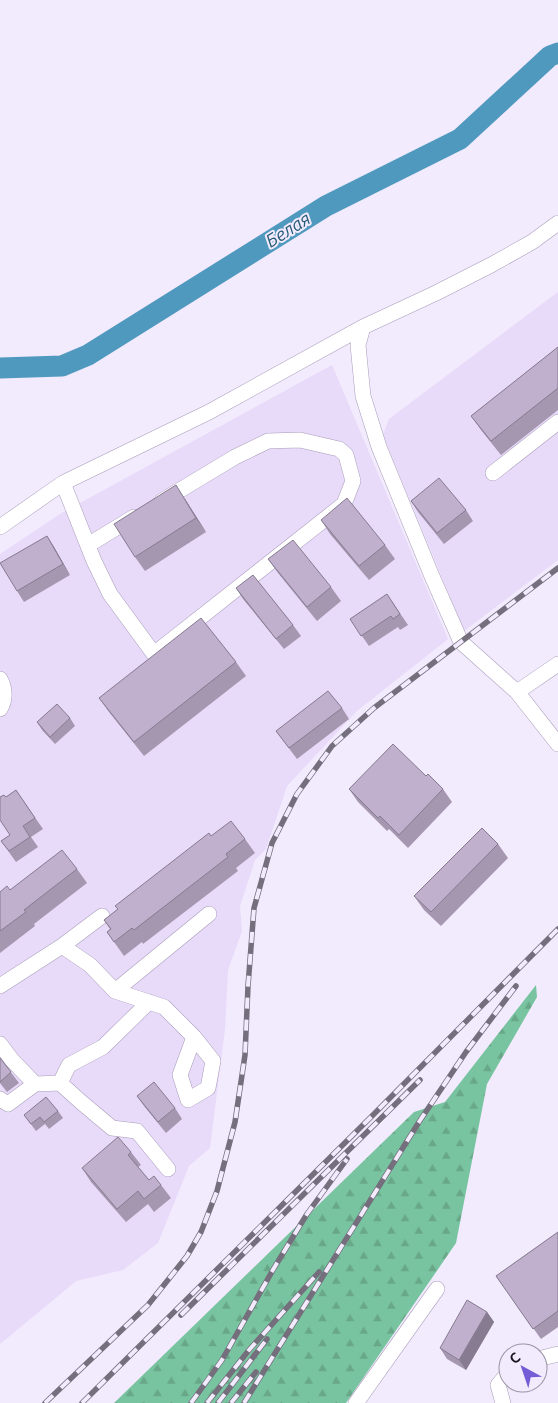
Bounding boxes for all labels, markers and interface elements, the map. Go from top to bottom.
water label: Белая [261,208,313,251]
north arrow [498,1343,548,1393]
text: С [506,1349,523,1367]

